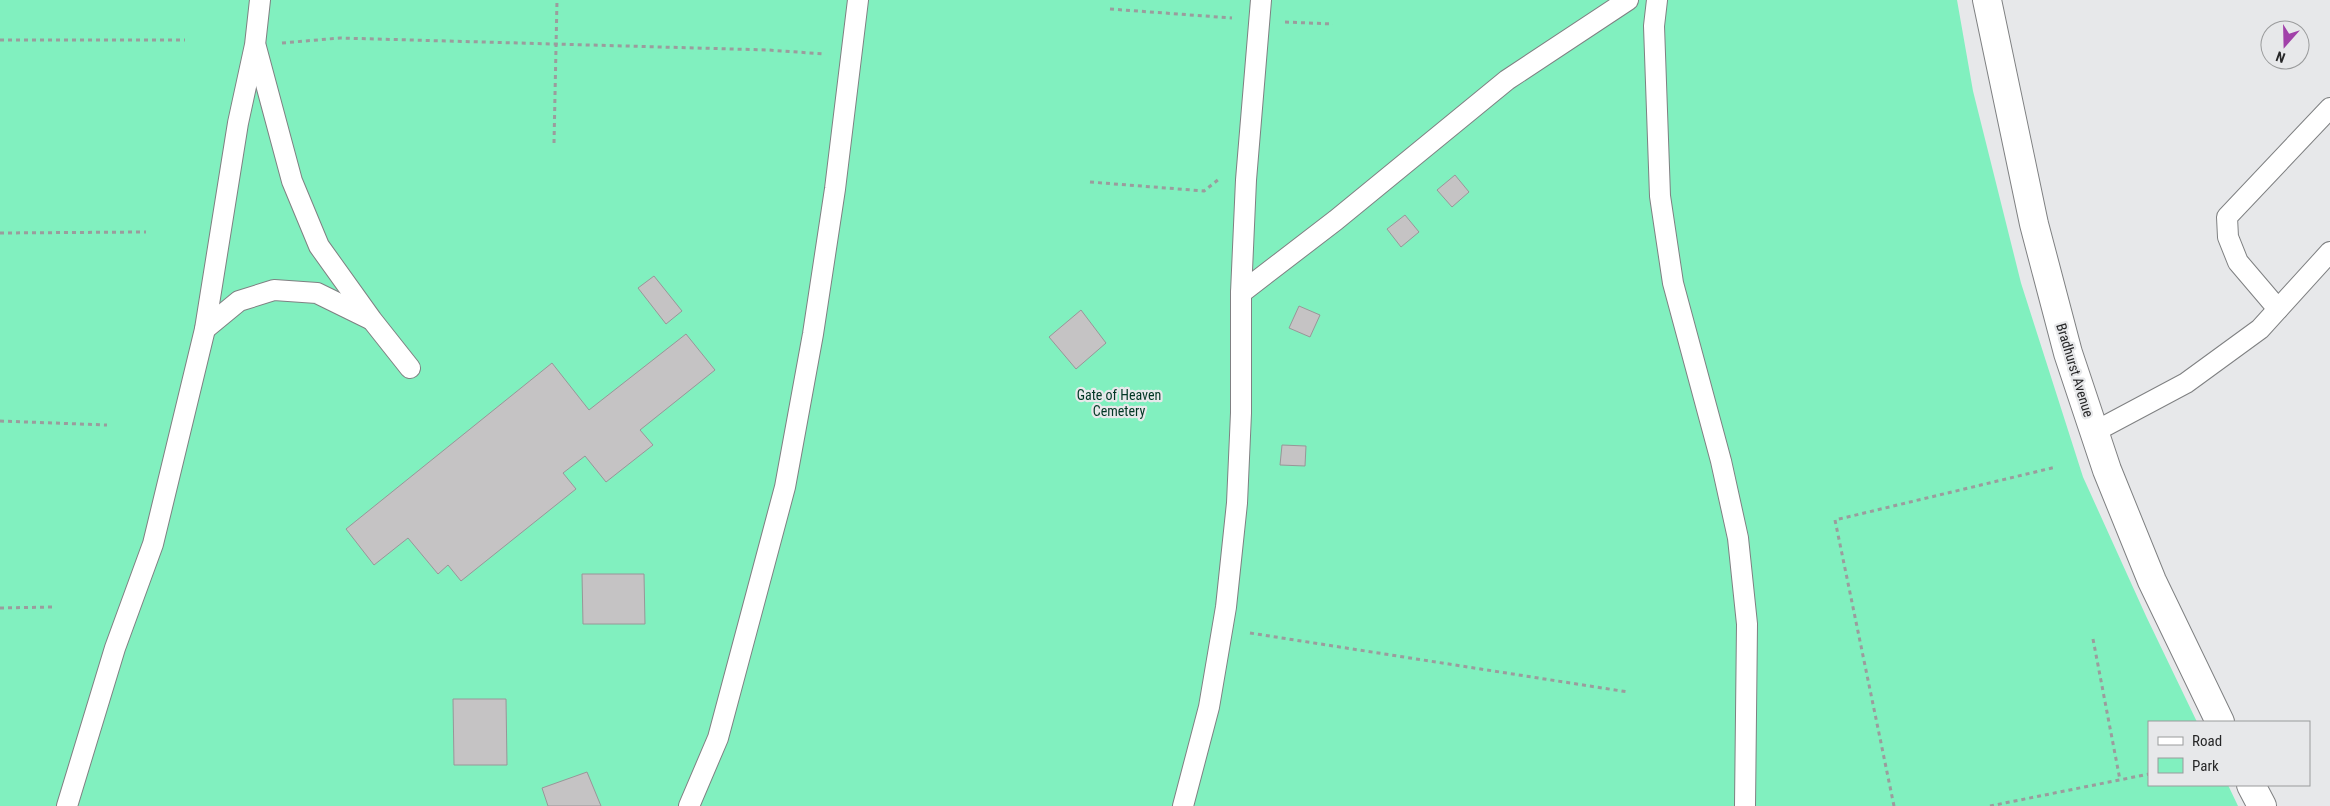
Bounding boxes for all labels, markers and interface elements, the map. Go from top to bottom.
north arrow [2260,20,2310,70]
text: N [2274,48,2287,66]
street label: Bradhurst Avenue [2053,321,2097,419]
park label: Gate of Heaven Cemetery [1077,387,1161,419]
legend [2148,721,2310,786]
text: Road [2192,732,2222,750]
text: Park [2192,757,2219,775]

